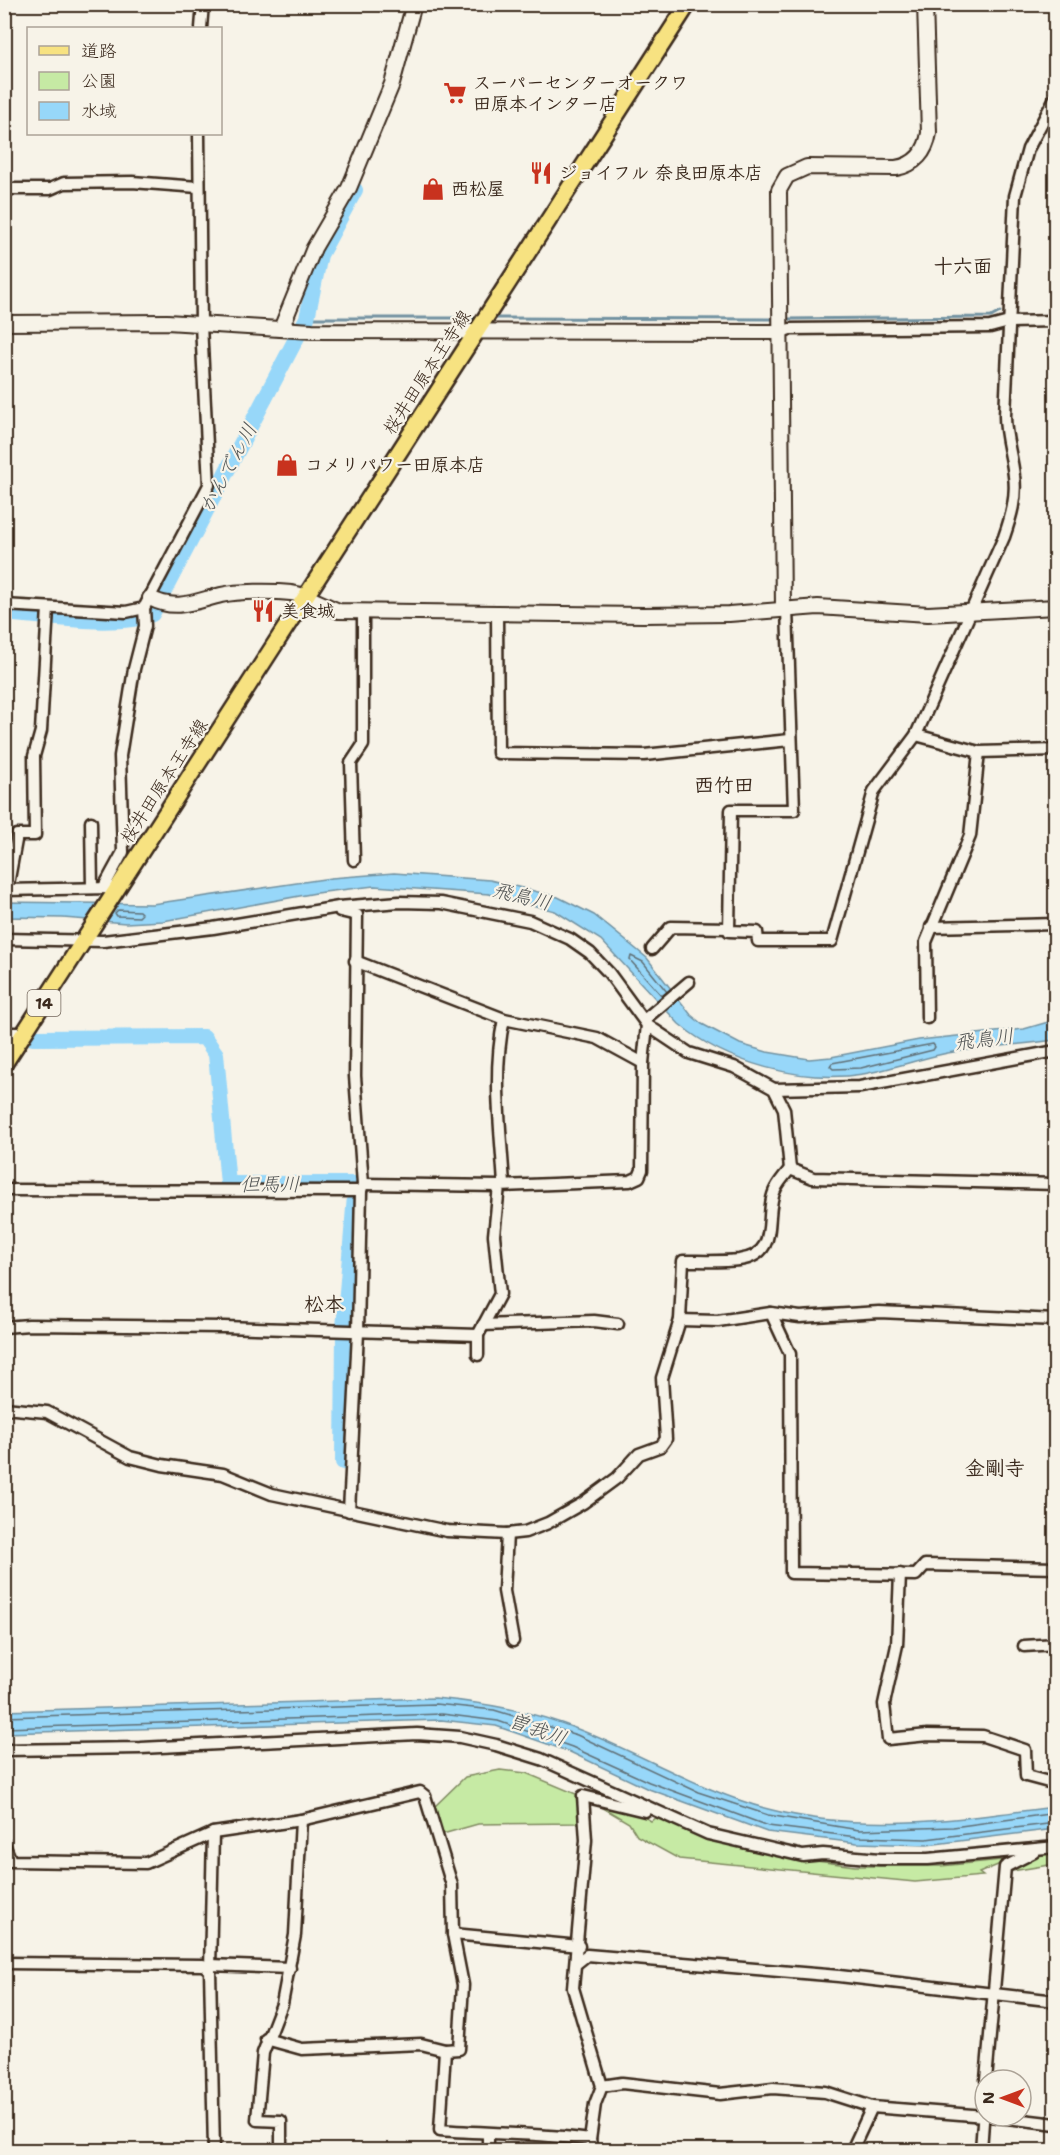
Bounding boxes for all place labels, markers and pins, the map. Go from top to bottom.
place label: スーパーセンターオークワ 田原本インター店 [473,71,688,116]
supermarket icon: スーパーセンターオークワ 田原本インター店 [442,80,468,106]
restaurant icon: ジョイフル 奈良田原本店 [528,160,554,186]
place label: ジョイフル 奈良田原本店 [559,161,763,185]
shop icon: 西松屋 [420,176,446,202]
place label: 西松屋 [451,177,505,201]
shop icon: コメリパワー田原本店 [274,452,300,478]
place label: コメリパワー田原本店 [305,453,485,477]
restaurant icon: 美食城 [250,598,276,624]
place label: 美食城 [281,599,335,623]

